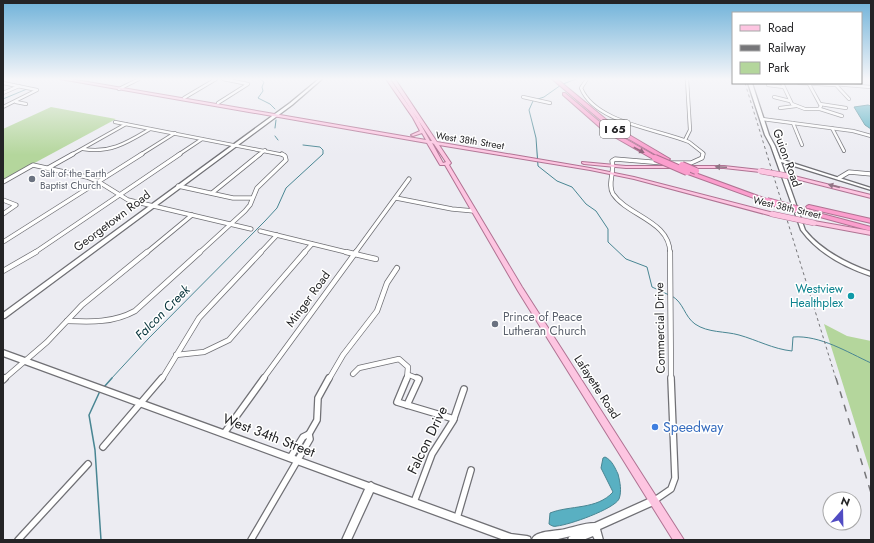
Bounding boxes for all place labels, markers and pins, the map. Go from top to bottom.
place label: Salt of the Earth Baptist Church [40,166,107,193]
marker: Salt of the Earth Baptist Church [27,174,37,184]
place label: Westview Healthplex [790,280,844,312]
marker: Westview Healthplex [846,291,856,301]
place label: Prince of Peace Lutheran Church [503,308,586,340]
marker: Prince of Peace Lutheran Church [490,319,500,329]
place label: Speedway [663,417,724,437]
marker: Speedway [650,422,660,432]

